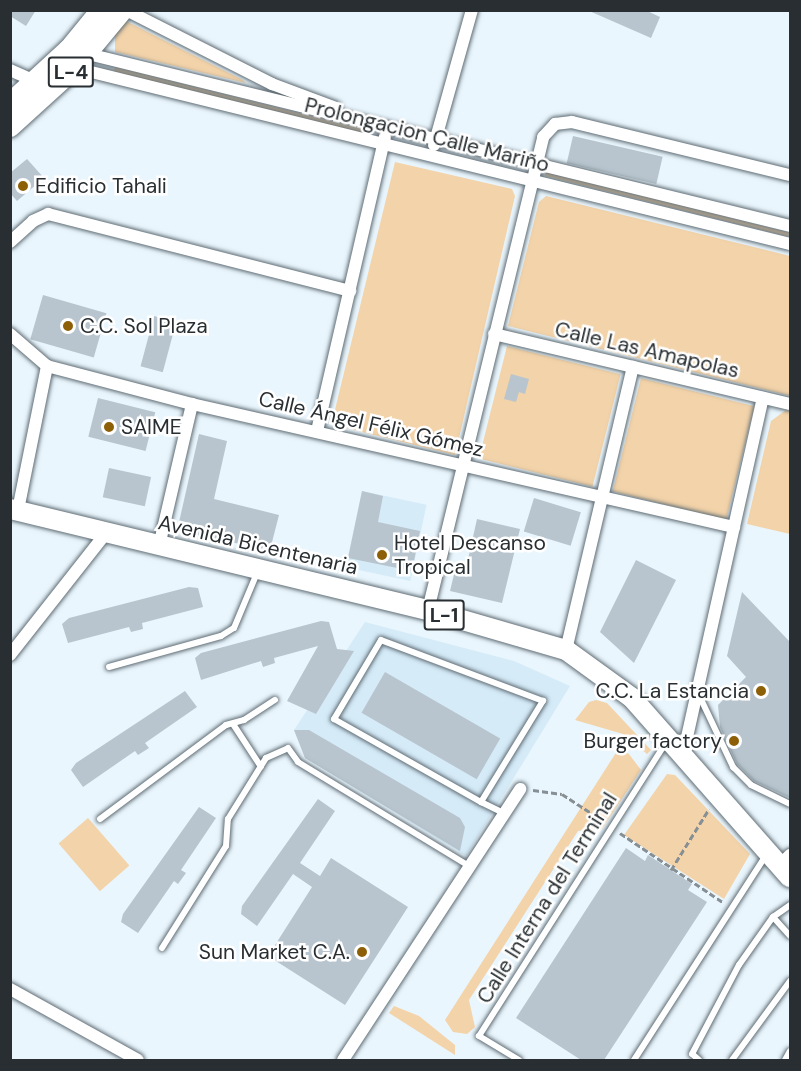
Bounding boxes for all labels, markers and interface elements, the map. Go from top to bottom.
road number: L-4 [47,55,95,89]
street label: Prolongacion Calle Mariño [302,92,552,178]
place label: Edificio Tahali [35,173,167,199]
marker: Edificio Tahali [16,179,30,193]
place label: C.C. Sol Plaza [80,313,208,339]
street label: Calle Las Amapolas [552,317,742,383]
marker: C.C. Sol Plaza [61,319,75,333]
street label: Calle Ángel Félix Gómez [256,386,486,462]
place label: SAIME [121,414,182,440]
marker: SAIME [102,420,116,434]
street label: Avenida Bicentenaria [156,510,360,580]
place label: Hotel Descanso Tropical [394,530,546,580]
marker: Hotel Descanso Tropical [375,548,389,562]
road number: L-1 [423,598,465,632]
place label: C.C. La Estancia [595,678,749,704]
marker: C.C. La Estancia [754,684,768,698]
place label: Burger factory [584,728,722,754]
marker: Burger factory [727,734,741,748]
street label: Calle Interna del Terminal [472,788,622,1008]
place label: Sun Market C.A. [199,939,350,965]
marker: Sun Market C.A. [355,945,369,959]

